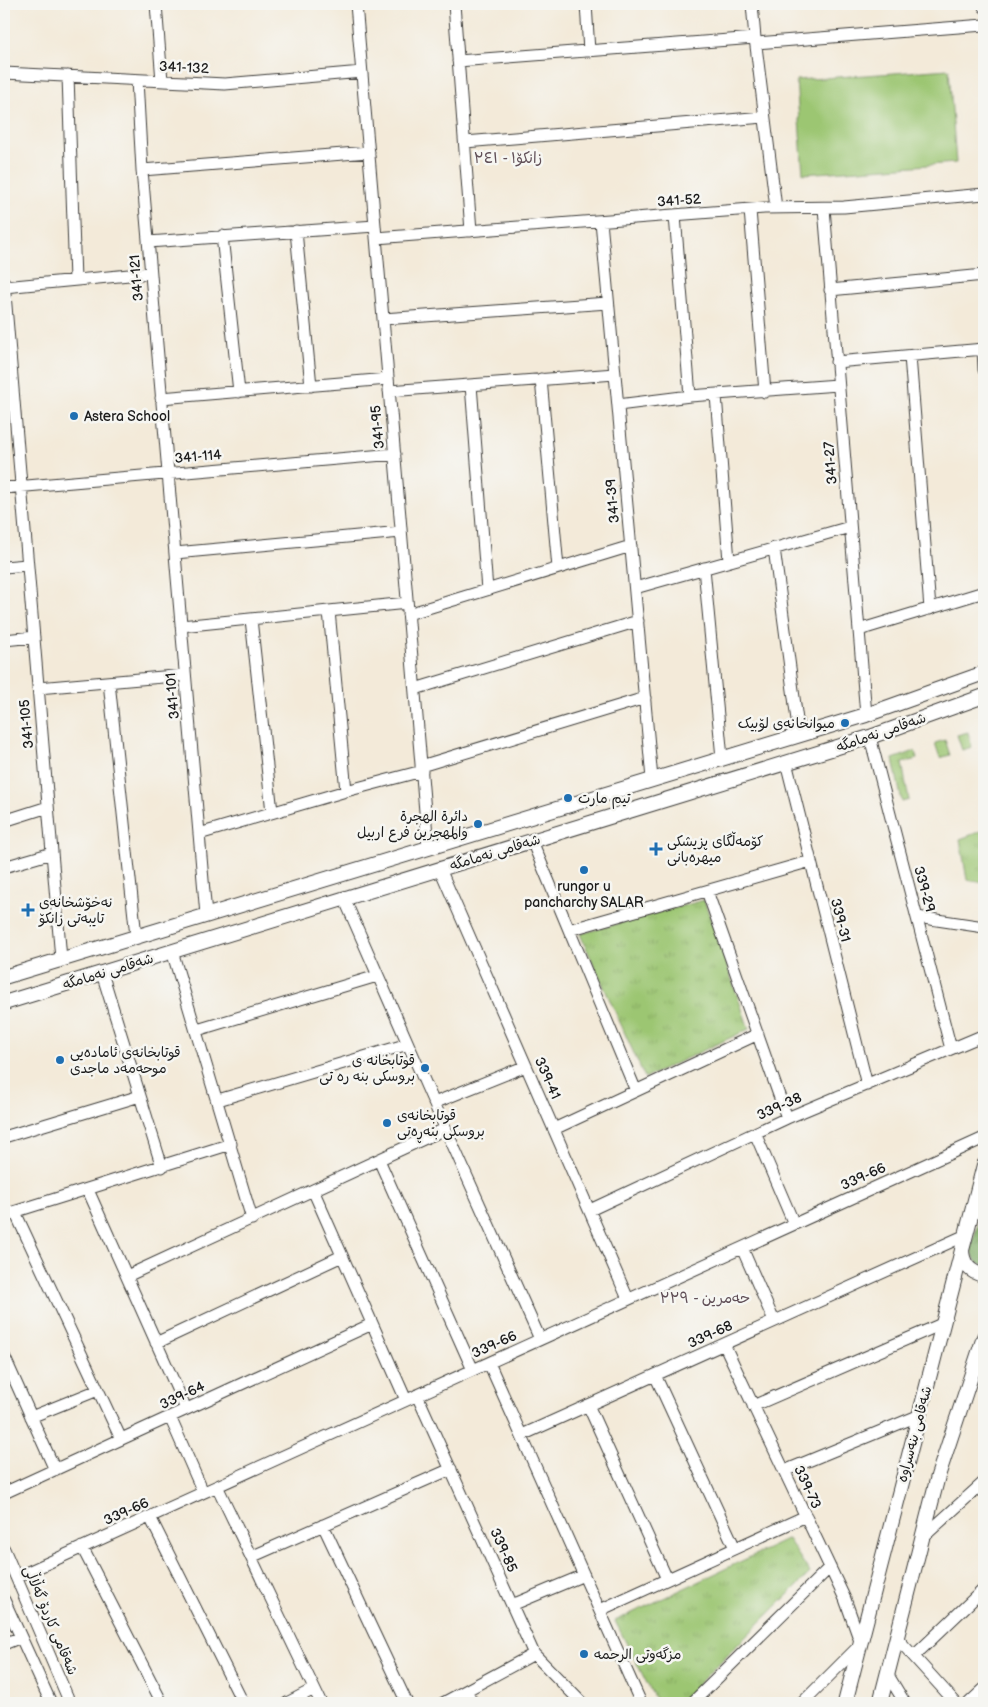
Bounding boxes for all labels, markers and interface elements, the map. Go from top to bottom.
street label: 341-132 [159,58,210,77]
district label: زانکۆ١ - ٣٤١ [474,149,542,168]
street label: 341-52 [657,190,702,211]
street label: 341-121 [126,254,147,302]
street label: 341-95 [367,404,388,450]
place label: Astera School [84,408,170,425]
marker: Astera School [68,410,80,422]
street label: 341-27 [820,441,841,485]
street label: 341-114 [174,446,223,467]
street label: 341-39 [602,478,623,524]
street label: 341-101 [162,672,183,720]
street label: 341-105 [16,699,37,749]
street label: شەقامی نەمامگە [834,709,928,756]
place label: میوانخانەی لۆبیک [738,715,835,732]
marker: میوانخانەی لۆبیک [839,717,851,729]
place label: تیم مارت [578,790,631,809]
marker: تیم مارت [562,792,574,804]
place label: دائرة الهجرة والمهجرين فرع اربيل [357,808,468,843]
marker: دائرة الهجرة والمهجرين فرع اربيل [472,818,484,830]
street label: شەقامی نەمامگە [448,831,543,874]
place label: کۆمەڵگای پزیشکی میهرەبانی [667,831,763,866]
marker: کۆمەڵگای پزیشکی میهرەبانی [649,842,663,856]
marker: rungor u pancharchy SALAR [578,864,590,876]
street label: 339-29 [910,864,939,914]
place label: rungor u pancharchy SALAR [524,878,644,911]
place label: نەخۆشخانەی تایبەتی زانکۆ [38,894,112,927]
street label: 339-31 [827,896,854,944]
marker: نەخۆشخانەی تایبەتی زانکۆ [21,903,35,917]
street label: شەقامی نەمامگە [61,950,156,993]
place label: قوتابخانەی ئامادەیی موحەمەد ماجدی [70,1044,181,1077]
place label: قوتابخانه ى بروسكى بنه ره تى [319,1052,415,1085]
marker: قوتابخانەی ئامادەیی موحەمەد ماجدی [54,1054,66,1066]
street label: 339-41 [531,1054,564,1102]
marker: قوتابخانه ى بروسكى بنه ره تى [419,1062,431,1074]
street label: 339-38 [754,1089,804,1124]
place label: قوتابخانەی بروسکی بنەڕەتی [397,1107,485,1144]
marker: قوتابخانەی بروسکی بنەڕەتی [381,1117,393,1129]
street label: 339-66 [838,1159,889,1194]
district label: حەمرین - ٣٣٩ [660,1289,750,1308]
street label: 339-68 [685,1317,735,1352]
street label: 339-66 [469,1327,520,1362]
street label: 339-64 [157,1378,208,1413]
street label: شەقامی بنەسراوە [894,1384,935,1484]
street label: 339-73 [790,1463,825,1512]
street label: 339-66 [101,1494,152,1529]
street label: 339-85 [486,1525,521,1575]
street label: شەقامی کاردۆ گەڵاڵی [20,1562,83,1677]
place label: مزگەوتی الرحمە [594,1646,681,1663]
marker: مزگەوتی الرحمە [578,1648,590,1660]

